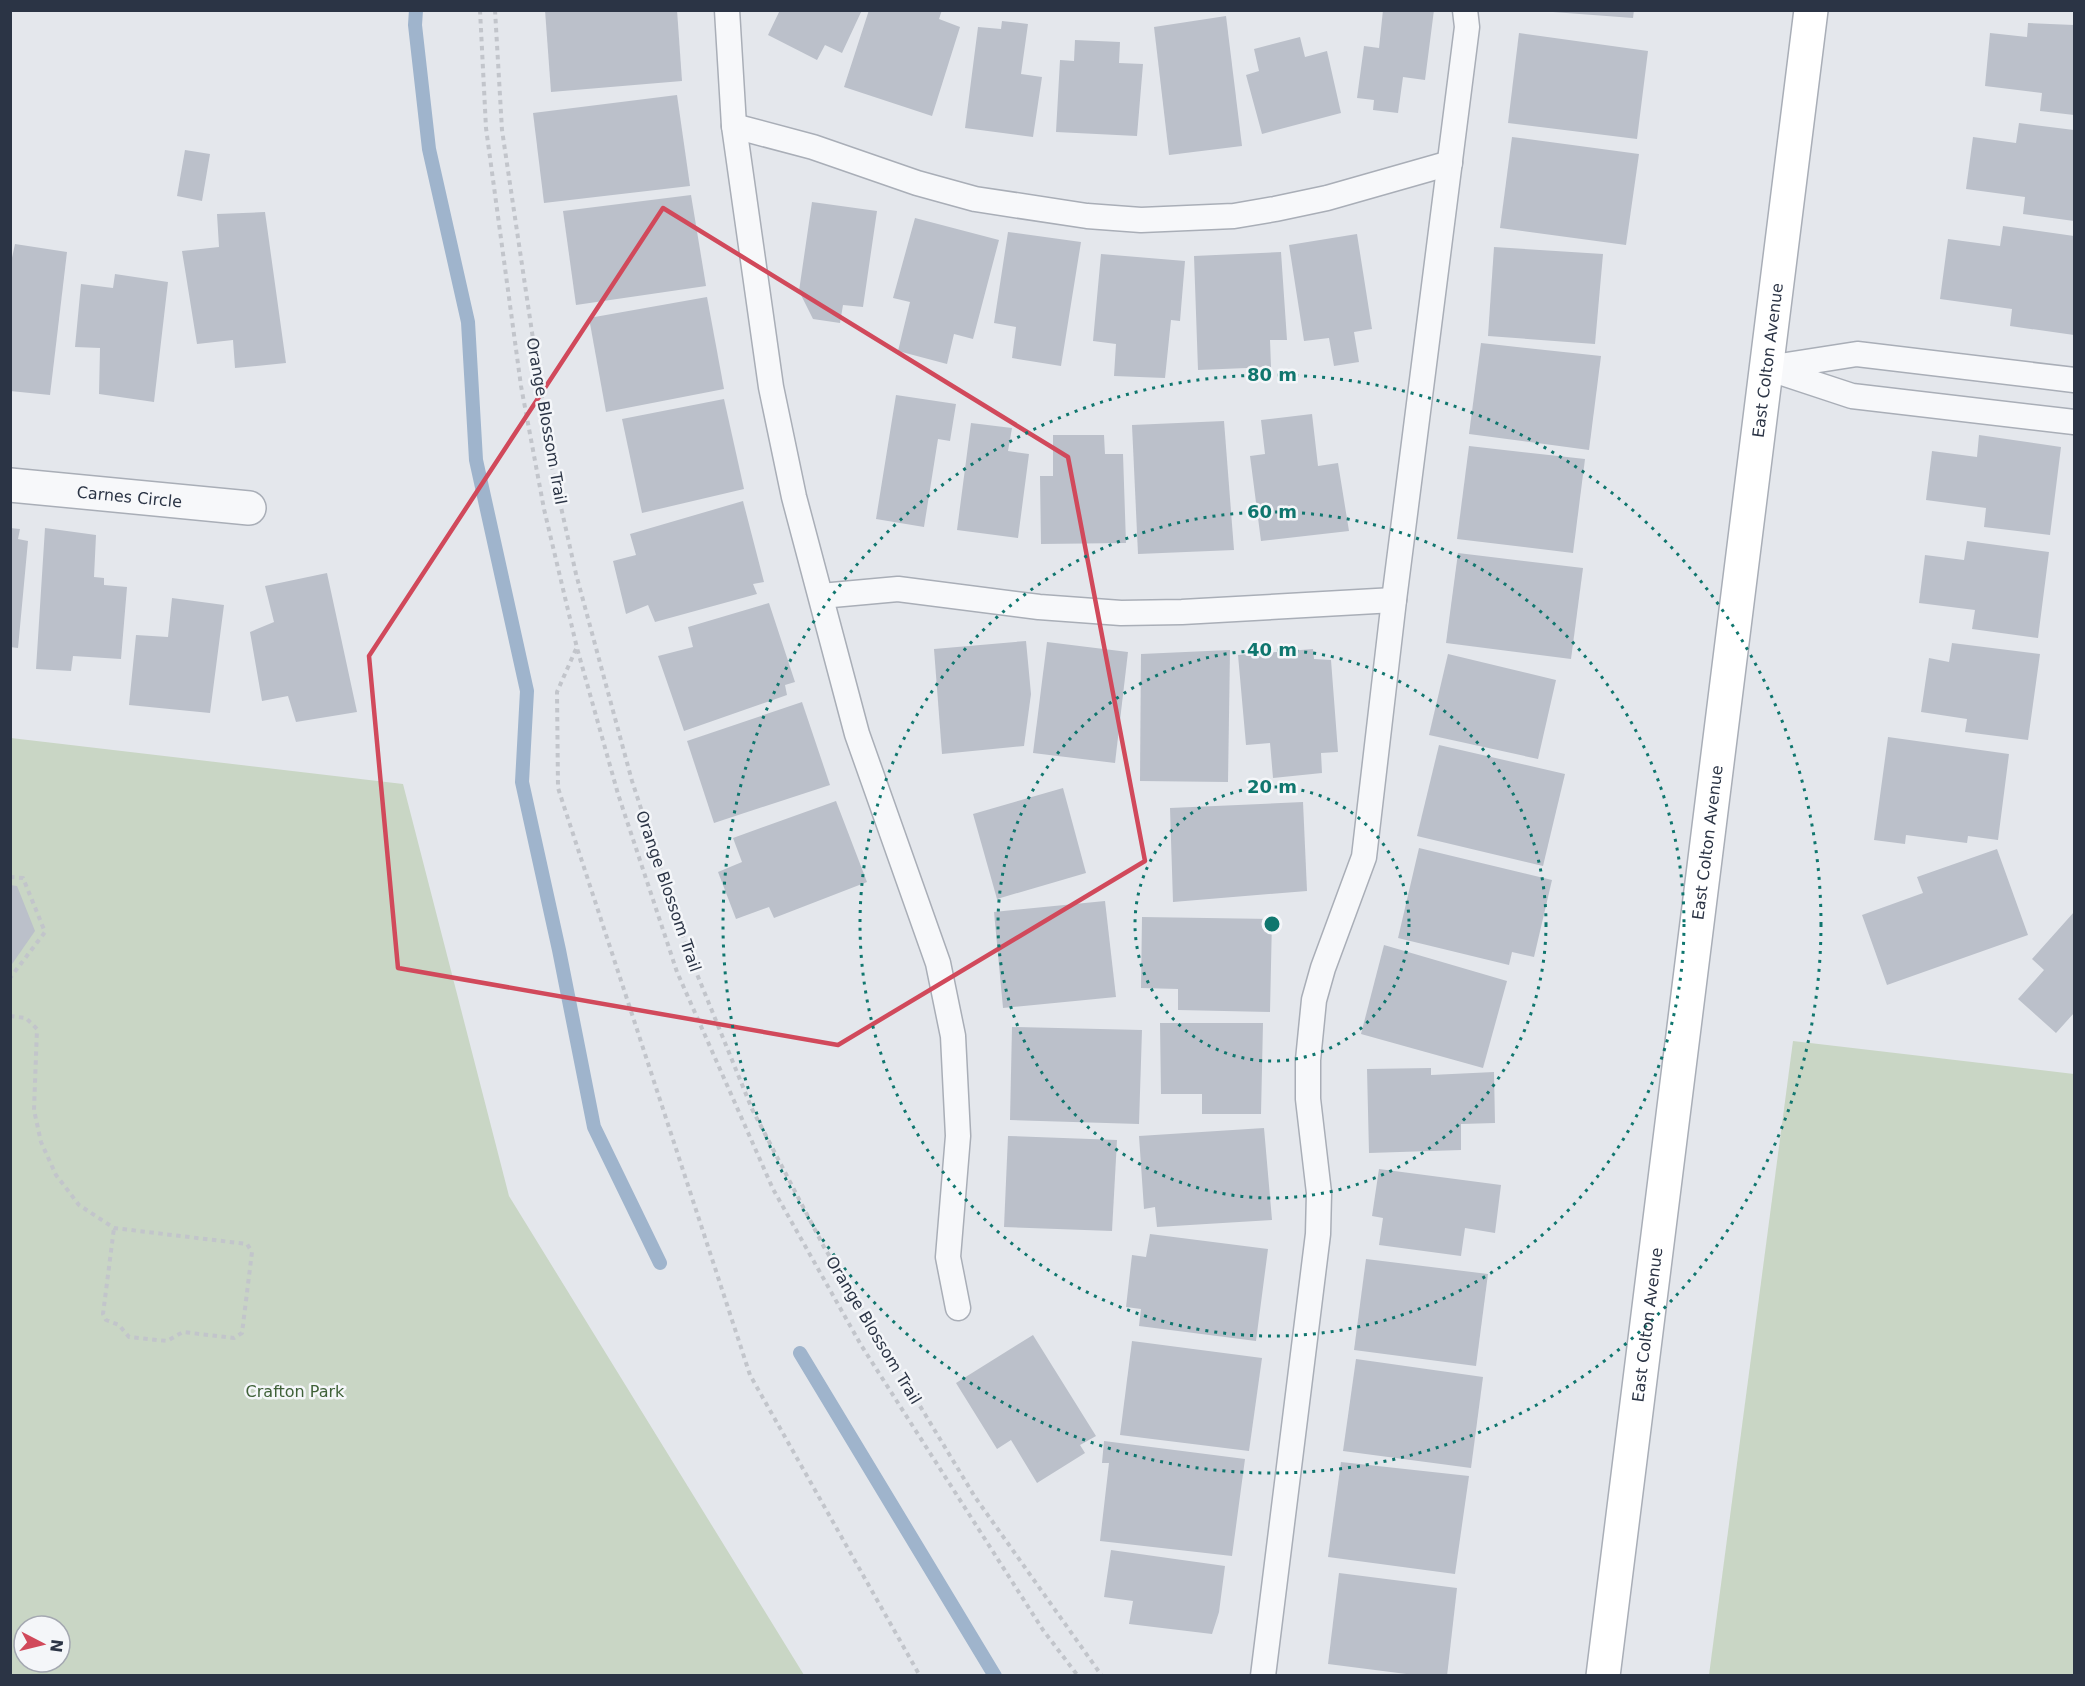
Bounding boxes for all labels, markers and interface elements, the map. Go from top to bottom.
street label: East Colton Avenue [1749,282,1787,439]
street label: Orange Blossom Trail [522,336,571,506]
text: 80 m [1247,364,1297,385]
street label: Carnes Circle [76,482,183,512]
text: 60 m [1247,501,1297,522]
text: 40 m [1247,639,1297,660]
street label: East Colton Avenue [1688,764,1727,921]
text: 20 m [1247,776,1297,797]
street label: Orange Blossom Trail [632,808,705,974]
centre of rings [1262,914,1282,934]
street label: East Colton Avenue [1628,1246,1666,1403]
street label: Orange Blossom Trail [822,1253,925,1408]
park label: Crafton Park [246,1382,345,1401]
north arrow [12,1614,72,1674]
text: N [46,1638,67,1654]

